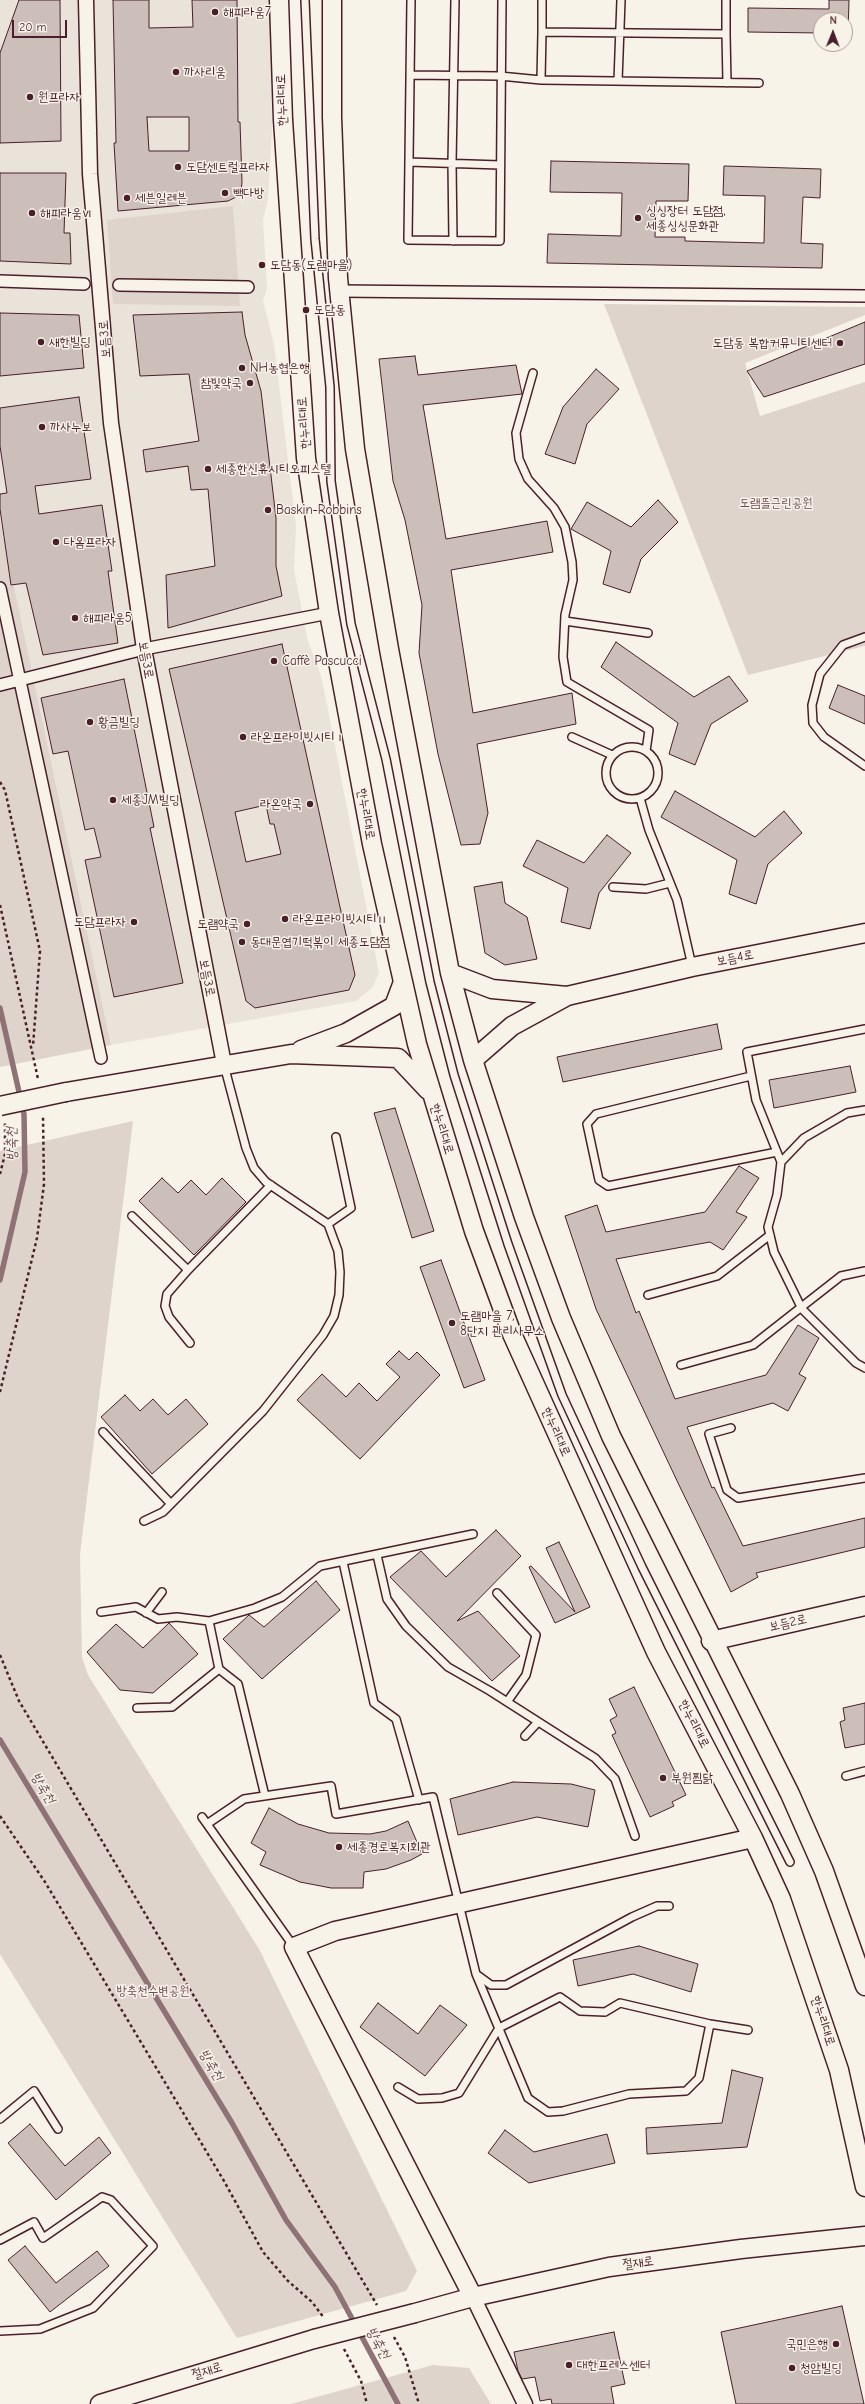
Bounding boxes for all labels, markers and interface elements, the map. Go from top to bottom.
place label: 해피라움7 [223,4,271,20]
marker: 해피라움7 [210,7,220,17]
scale bar [14,12,69,38]
north arrow [813,12,853,52]
text: N [829,14,837,27]
text: 20 m [19,20,47,34]
place label: 까사리움 [184,64,226,80]
marker: 까사리움 [171,67,181,77]
street label: 한누리대로 [273,74,291,126]
place label: 원프라자 [38,89,80,105]
marker: 원프라자 [25,92,35,102]
place label: 도담센트럴프라자 [186,159,270,175]
marker: 도담센트럴프라자 [173,162,183,172]
place label: 빽다방 [233,185,264,201]
marker: 빽다방 [220,188,230,198]
place label: 세븐일레븐 [135,190,187,206]
marker: 세븐일레븐 [122,193,132,203]
place label: 싱싱장터 도담점, 세종싱싱문화관 [646,203,726,234]
place label: 해피라움Ⅵ [40,205,92,221]
marker: 해피라움Ⅵ [27,208,37,218]
marker: 싱싱장터 도담점, 세종싱싱문화관 [633,213,643,223]
place label: 도담동(도램마을) [270,257,352,273]
marker: 도담동(도램마을) [257,260,267,270]
place label: 도담동 [314,302,345,318]
marker: 도담동 [301,305,311,315]
street label: 보듬3로 [96,320,114,358]
place label: 새한빌딩 [49,334,91,350]
place label: 도담동 복합커뮤니티센터 [713,335,832,351]
marker: 새한빌딩 [36,337,46,347]
marker: 도담동 복합커뮤니티센터 [835,338,845,348]
place label: NH농협은행 [250,360,310,376]
marker: NH농협은행 [237,363,247,373]
place label: 참빛약국 [200,375,242,391]
marker: 참빛약국 [245,378,255,388]
street label: 한누리대로 [294,396,314,450]
place label: 까사누보 [50,419,92,435]
marker: 까사누보 [37,422,47,432]
place label: 세종한신휴시티오피스텔 [216,461,331,477]
marker: 세종한신휴시티오피스텔 [203,464,213,474]
park label: 도램뜰근린공원 [739,495,813,511]
place label: Baskin-Robbins [276,502,362,518]
marker: Baskin-Robbins [263,505,273,515]
place label: 다옴프라자 [64,534,116,550]
marker: 다옴프라자 [51,537,61,547]
place label: 해피라움5 [83,610,132,626]
marker: 해피라움5 [70,613,80,623]
street label: 보듬3로 [135,640,157,680]
place label: Caffè Pascucci [282,653,362,669]
marker: Caffè Pascucci [269,656,279,666]
place label: 황금빌딩 [98,714,140,730]
marker: 황금빌딩 [85,717,95,727]
place label: 라온프라이빗시티Ⅰ [251,729,345,745]
marker: 라온프라이빗시티Ⅰ [238,732,248,742]
street label: 한누리대로 [354,787,378,841]
place label: 세종JM빌딩 [121,792,180,808]
marker: 세종JM빌딩 [108,795,118,805]
place label: 라온약국 [260,796,302,812]
marker: 라온약국 [305,799,315,809]
place label: 라온프라이빗시티Ⅱ [293,911,387,927]
place label: 도담프라자 [74,914,126,930]
marker: 라온프라이빗시티Ⅱ [280,914,290,924]
place label: 도램약국 [197,916,239,932]
marker: 도담프라자 [129,917,139,927]
marker: 도램약국 [242,919,252,929]
place label: 동대문엽기떡볶이 세종도담점 [250,934,390,950]
marker: 동대문엽기떡볶이 세종도담점 [237,937,247,947]
street label: 보듬4로 [715,947,755,969]
street label: 보듬3로 [196,958,218,998]
street label: 한누리대로 [427,1102,457,1156]
water label: 방축천 [3,1127,21,1161]
place label: 도램마을 7, 8단지 관리사무소 [460,1308,544,1339]
marker: 도램마을 7, 8단지 관리사무소 [447,1318,457,1328]
street label: 한누리대로 [538,1405,574,1459]
street label: 보듬2로 [768,1611,808,1635]
street label: 한누리대로 [675,1697,713,1751]
water label: 방축천 [27,1769,59,1807]
place label: 부원찜닭 [671,1770,713,1786]
marker: 부원찜닭 [658,1773,668,1783]
place label: 세종경로복지회관 [347,1839,431,1855]
marker: 세종경로복지회관 [334,1842,344,1852]
park label: 방축천수변공원 [116,1983,190,1999]
street label: 한누리대로 [808,1994,838,2048]
water label: 방축천 [195,2046,227,2084]
street label: 절재로 [621,2253,655,2273]
water label: 방축천 [363,2324,393,2362]
place label: 국민은행 [786,2336,828,2352]
marker: 국민은행 [831,2339,841,2349]
place label: 대한프레스센터 [577,2357,650,2373]
street label: 절재로 [190,2359,224,2383]
marker: 대한프레스센터 [564,2360,574,2370]
place label: 청암빌딩 [800,2360,842,2376]
marker: 청암빌딩 [787,2363,797,2373]

